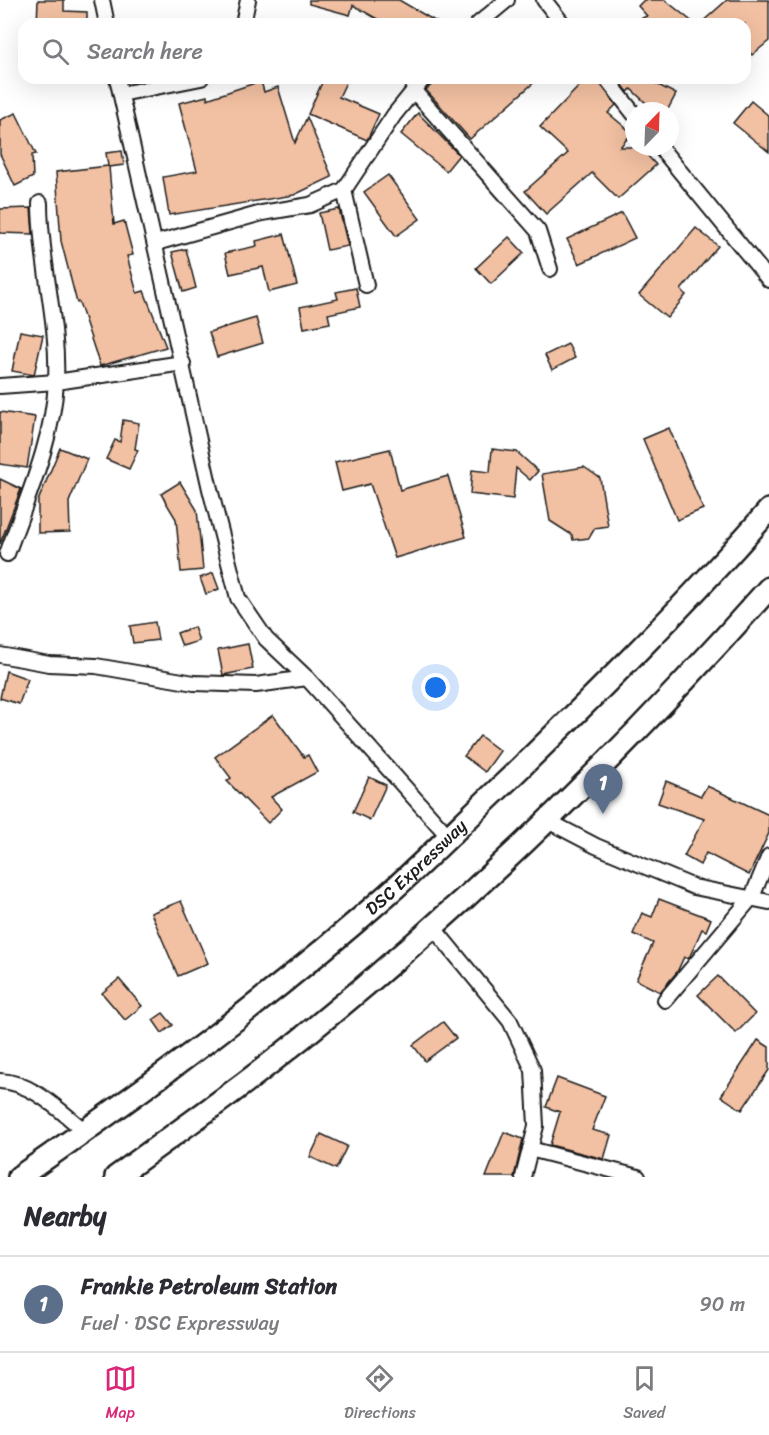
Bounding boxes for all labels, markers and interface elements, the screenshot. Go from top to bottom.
search box [18,18,751,84]
text: Search here [87,32,203,71]
icon: search [39,35,72,68]
north arrow [625,102,679,156]
your location [421,673,450,702]
pin: 1 [584,764,622,814]
street label: DSC Expressway [358,811,475,924]
text: Nearby [24,1193,106,1239]
text: Frankie Petroleum Station [81,1267,337,1306]
text: 1 [39,1287,48,1322]
text: 90 m [700,1287,745,1322]
text: Fuel · DSC Expressway [81,1306,279,1341]
tab: Map [104,1362,137,1427]
tab: Directions [344,1362,416,1427]
tab: Saved [623,1362,665,1427]

